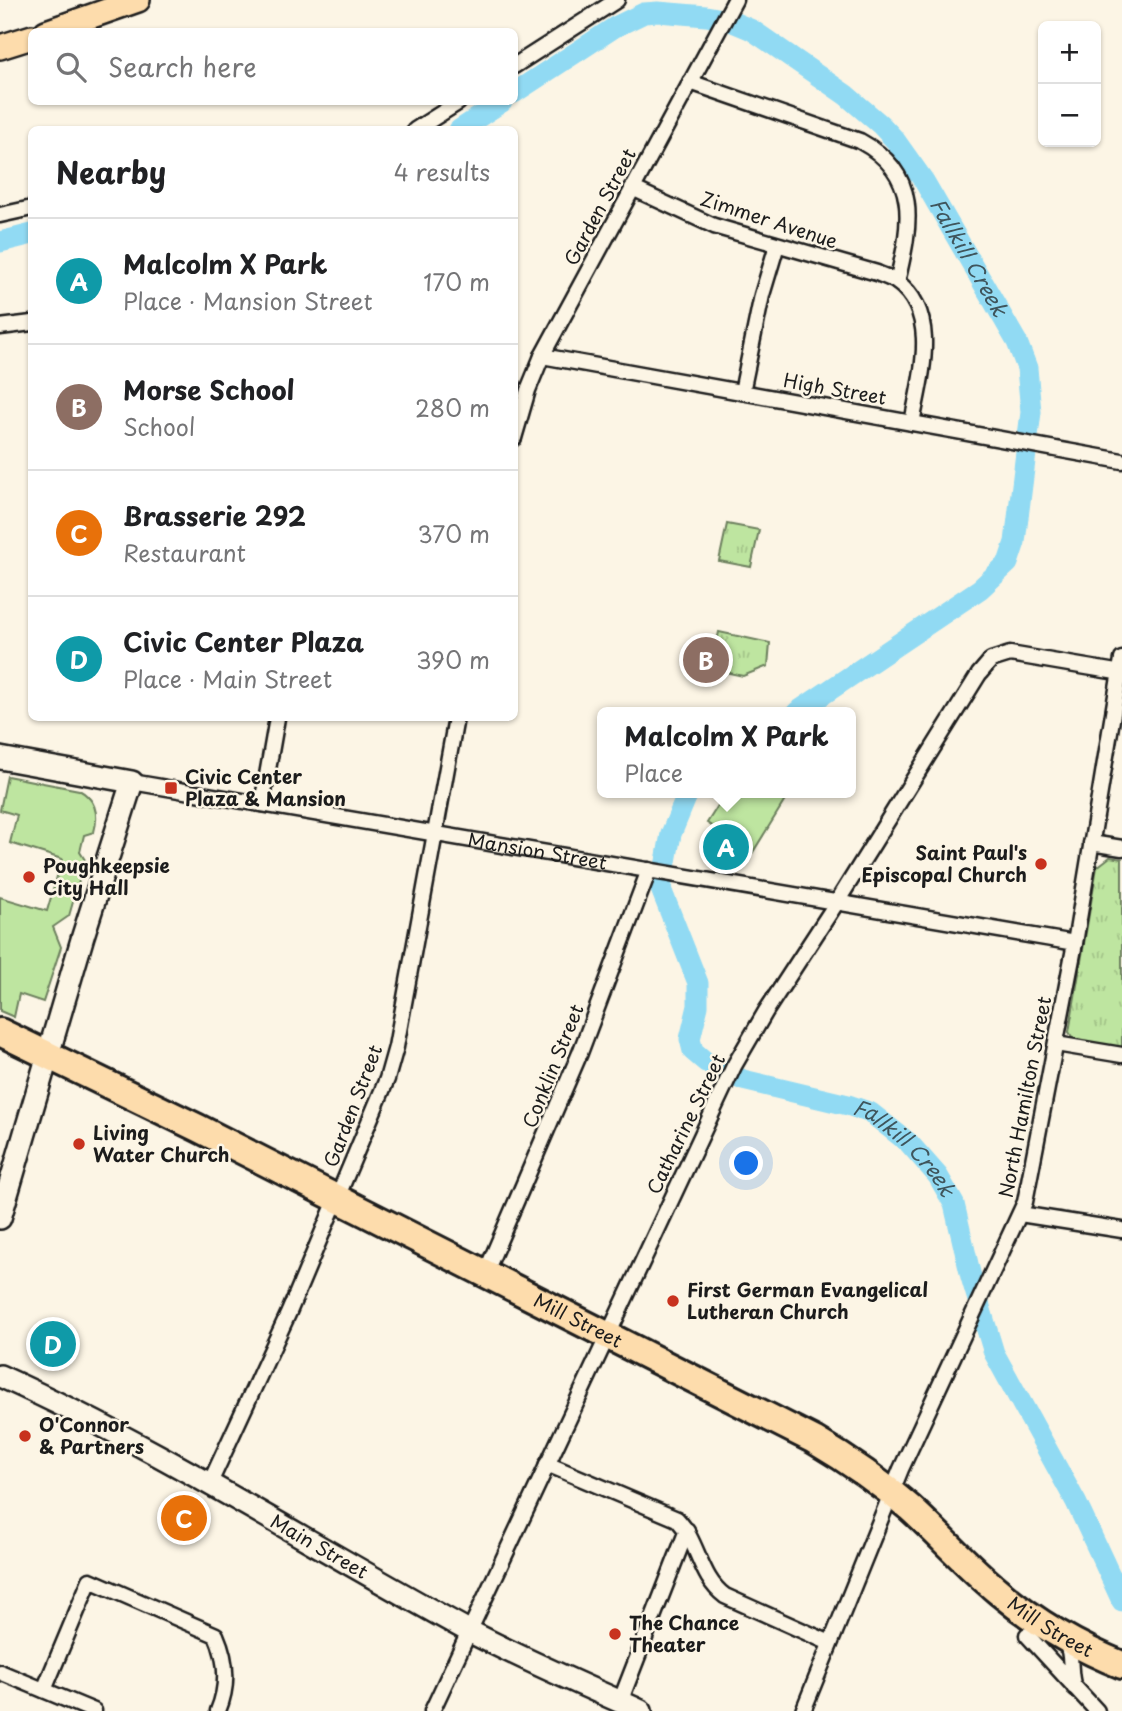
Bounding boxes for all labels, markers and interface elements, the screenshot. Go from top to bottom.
map controls [1038,21,1101,147]
button: + [1038,21,1101,84]
search box [28,28,518,105]
text: Search here [108,47,257,86]
icon: search [52,48,90,86]
button: − [1038,84,1101,147]
street label: Garden Street [556,143,642,270]
text: Nearby [56,149,166,194]
text: 4 results [394,154,490,189]
street label: Zimmer Avenue [697,184,841,254]
water label: Fallkill Creek [923,191,1018,323]
text: Malcolm X Park [123,244,327,283]
text: A [70,264,88,299]
text: 170 m [423,264,490,299]
text: Place · Mansion Street [123,283,373,318]
street label: High Street [782,365,889,411]
text: Morse School [123,370,295,409]
text: B [71,390,87,425]
text: 280 m [415,390,490,425]
text: School [123,409,195,444]
text: Brasserie 292 [123,496,306,535]
text: C [70,516,88,551]
text: 370 m [417,516,490,551]
text: Restaurant [123,535,246,570]
text: Civic Center Plaza [123,622,364,661]
pin: B [683,634,729,686]
text: D [70,642,88,677]
text: 390 m [416,642,490,677]
text: Place · Main Street [123,661,332,696]
popup [597,707,856,798]
text: Malcolm X Park [624,716,829,755]
text: Place [624,755,683,790]
place label: Civic Center Plaza & Mansion [185,762,346,812]
marker: Civic Center Plaza & Mansion [163,780,179,796]
pin: A [703,821,749,873]
street label: Mansion Street [466,825,609,876]
place label: Saint Paul's Episcopal Church [861,838,1027,888]
place label: Poughkeepsie City Hall [43,851,170,901]
marker: Saint Paul's Episcopal Church [1033,856,1049,872]
marker: Poughkeepsie City Hall [21,869,37,885]
street label: North Hamilton Street [991,993,1057,1200]
street label: Conklin Street [514,999,590,1132]
street label: Garden Street [316,1040,388,1171]
street label: Catharine Street [639,1048,731,1199]
water label: Fallkill Creek [849,1090,965,1203]
place label: Living Water Church [93,1118,230,1168]
marker: Living Water Church [71,1136,87,1152]
your location [729,1146,763,1180]
place label: First German Evangelical Lutheran Church [687,1275,928,1325]
street label: Mill Street [529,1285,628,1354]
marker: First German Evangelical Lutheran Church [665,1293,681,1309]
pin: D [30,1318,76,1370]
place label: O'Connor & Partners [39,1410,144,1460]
marker: O'Connor & Partners [17,1428,33,1444]
pin: C [161,1492,207,1544]
street label: Main Street [266,1506,374,1585]
street label: Mill Street [1002,1589,1098,1663]
place label: The Chance Theater [629,1608,739,1658]
marker: The Chance Theater [607,1626,623,1642]

